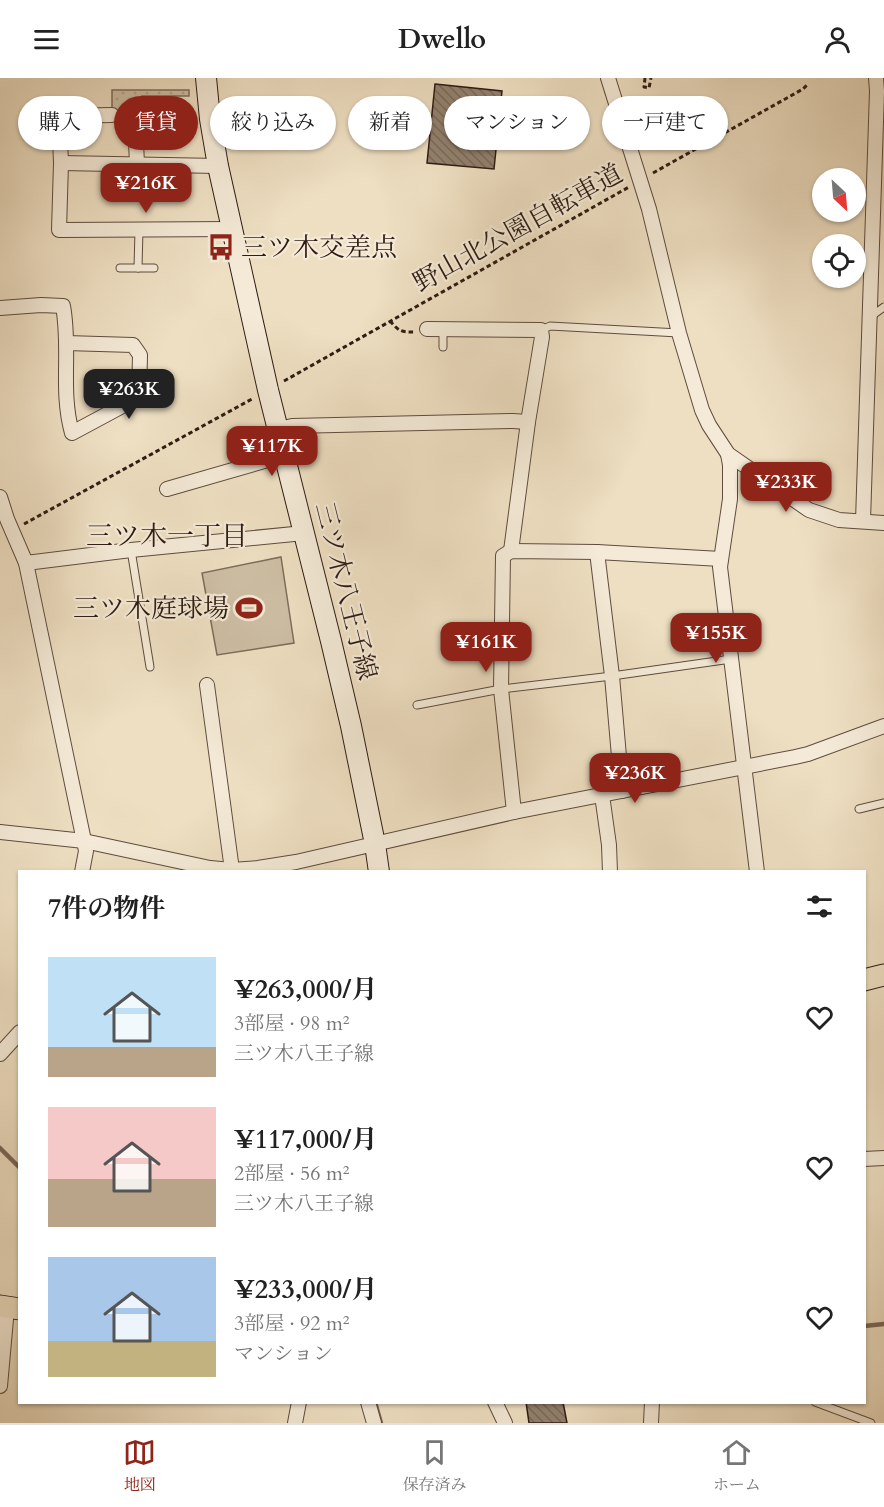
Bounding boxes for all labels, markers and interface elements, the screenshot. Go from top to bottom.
text: Dwello [398,21,486,58]
icon: menu [30,23,63,56]
icon: person [821,23,854,56]
chip: 購入 [18,96,102,150]
chip: 賃貸 [114,96,198,150]
chip: 絞り込み [210,96,336,150]
chip: 新着 [348,96,432,150]
chip: マンション [444,96,590,150]
chip: 一戸建て [602,96,728,150]
street label: 野山北公園自転車道 [407,156,629,300]
pin: ¥216K [104,163,188,214]
north arrow [812,168,866,222]
map controls [812,168,866,288]
text: ¥216K [115,169,177,196]
place label: 三ツ木交差点 [241,230,397,265]
bus stop icon: 三ツ木交差点 [206,232,236,262]
button: locate [812,234,866,288]
pin: ¥263K [87,369,171,420]
text: ¥263K [98,375,160,402]
pin: ¥117K [230,426,314,477]
text: ¥117K [241,432,303,459]
pin: ¥233K [744,462,828,513]
text: ¥233K [755,468,817,495]
street label: 三ツ木八王子線 [307,498,385,684]
district label: 三ツ木一丁目 [86,518,248,555]
place label: 三ツ木庭球場 [73,591,229,626]
sports icon: 三ツ木庭球場 [234,593,264,623]
pin: ¥155K [674,613,758,664]
text: ¥155K [685,619,747,646]
pin: ¥161K [444,622,528,673]
text: ¥161K [455,628,517,655]
pin: ¥236K [593,753,677,804]
text: ¥236K [604,759,666,786]
icon: filters [803,890,836,923]
text: 7件の物件 [48,891,165,926]
text: ¥263,000/月 [234,972,377,1007]
icon: home [96,981,168,1053]
icon: heart [803,1001,836,1034]
text: 3部屋 · 98 m² [234,1010,350,1037]
text: 三ツ木八王子線 [234,1040,374,1067]
text: ¥117,000/月 [234,1122,377,1157]
icon: home [96,1131,168,1203]
icon: heart [803,1151,836,1184]
text: 2部屋 · 56 m² [234,1160,350,1187]
text: 三ツ木八王子線 [234,1190,374,1217]
text: ¥233,000/月 [234,1272,377,1307]
icon: home [96,1281,168,1353]
icon: heart [803,1301,836,1334]
text: 3部屋 · 92 m² [234,1310,350,1337]
text: マンション [234,1340,333,1367]
tab: 地図 [123,1436,156,1496]
tab: 保存済み [402,1436,466,1496]
tab: ホーム [713,1436,761,1496]

